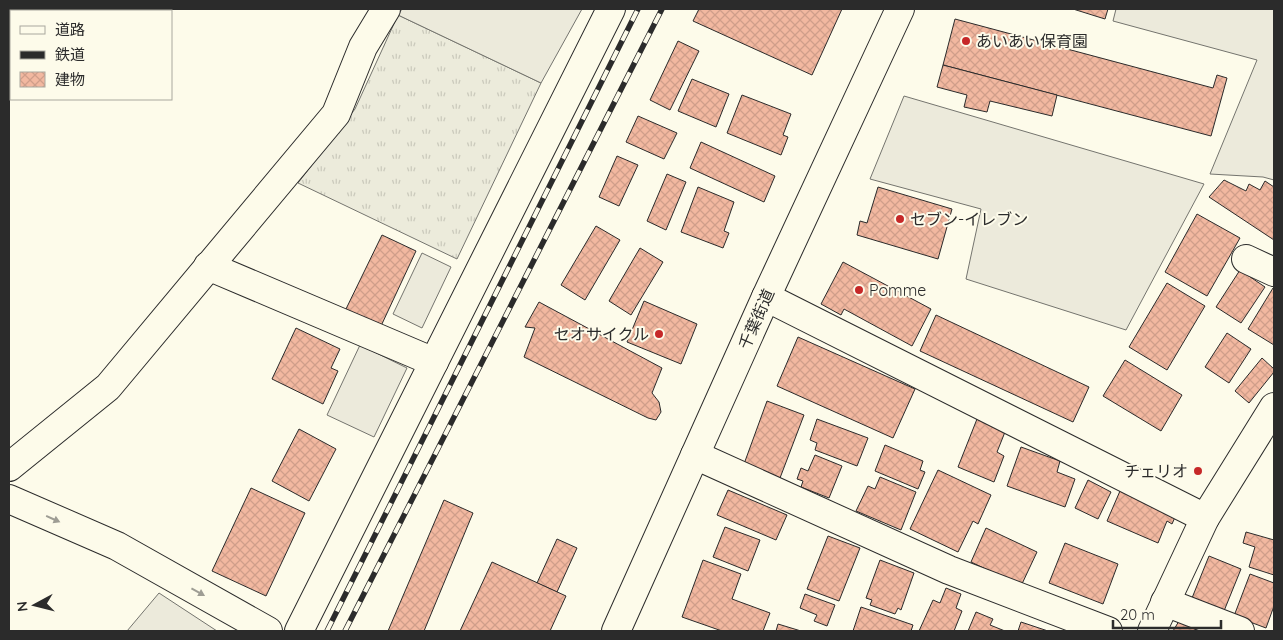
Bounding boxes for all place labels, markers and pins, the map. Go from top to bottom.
place label: あいあい保育園 [976,31,1088,51]
marker: あいあい保育園 [960,35,972,47]
place label: セブン-イレブン [910,209,1028,229]
marker: セブン-イレブン [894,213,906,225]
place label: Pomme [869,280,926,300]
marker: Pomme [853,284,865,296]
place label: セオサイクル [554,324,649,344]
marker: セオサイクル [653,328,665,340]
place label: チェリオ [1124,461,1188,481]
marker: チェリオ [1192,465,1204,477]

